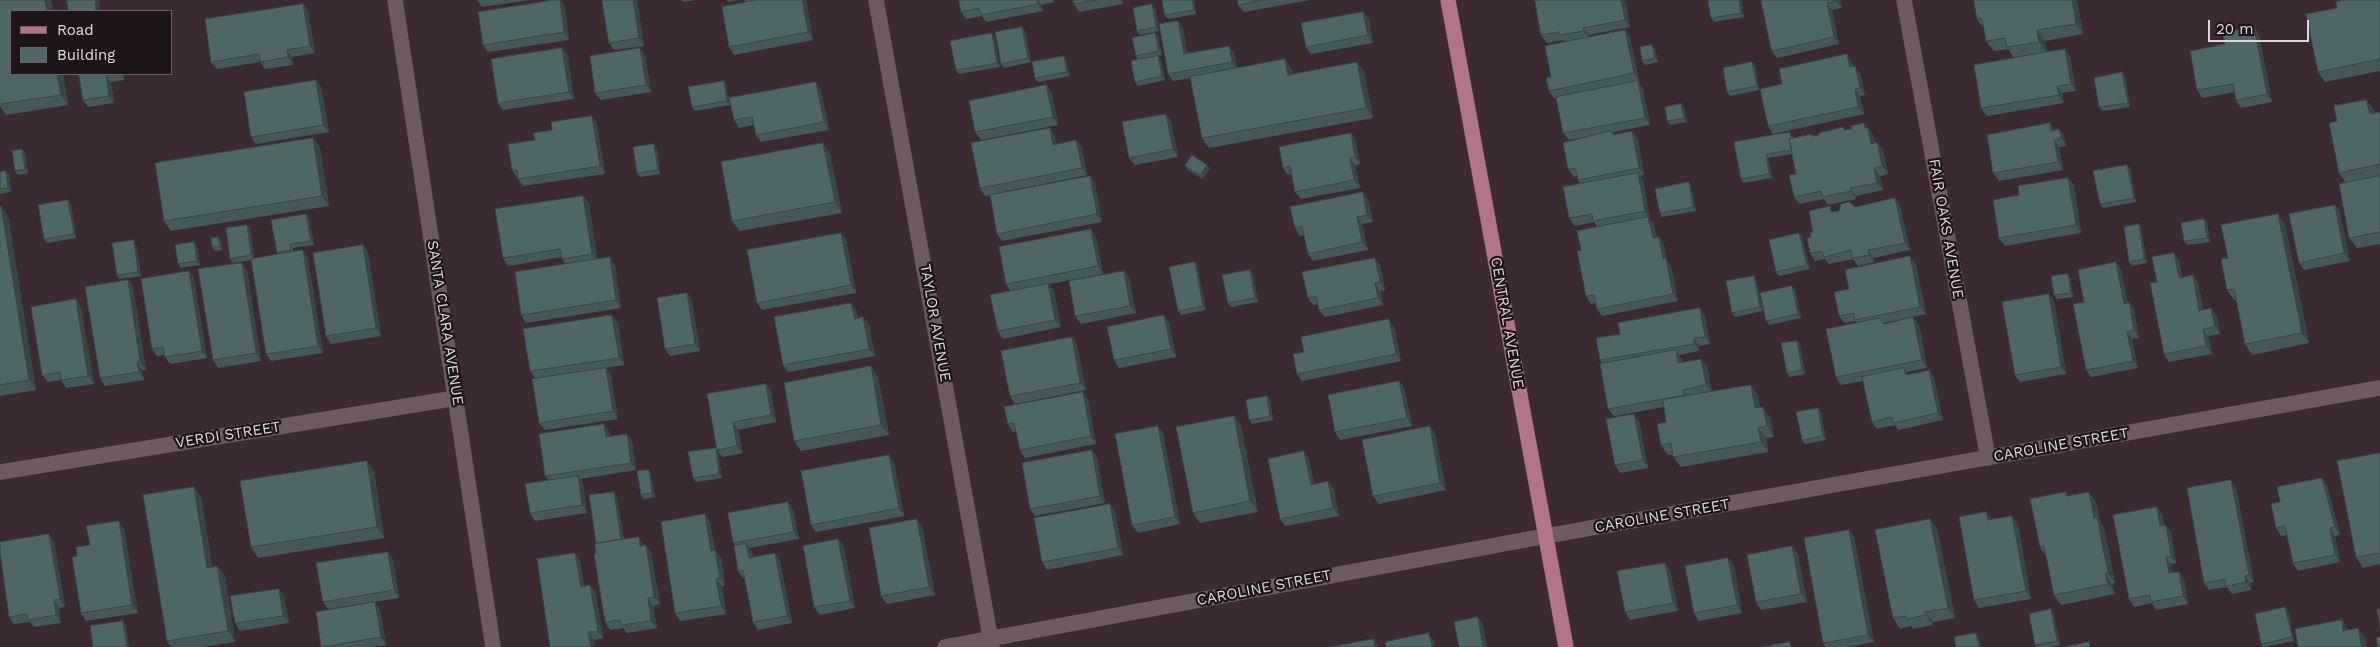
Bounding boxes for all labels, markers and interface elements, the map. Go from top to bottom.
legend [10,10,172,75]
scale bar [2210,10,2311,42]
text: 20 m [2216,20,2254,38]
text: Road [57,21,94,39]
text: Building [57,46,115,64]
street label: FAIR OAKS AVENUE [1925,157,1967,301]
street label: SANTA CLARA AVENUE [423,239,467,407]
street label: CENTRAL AVENUE [1487,256,1527,390]
street label: TAYLOR AVENUE [916,263,954,383]
street label: VERDI STREET [174,418,282,452]
street label: CAROLINE STREET [1992,424,2130,466]
street label: CAROLINE STREET [1593,495,1731,537]
street label: CAROLINE STREET [1195,566,1333,610]

